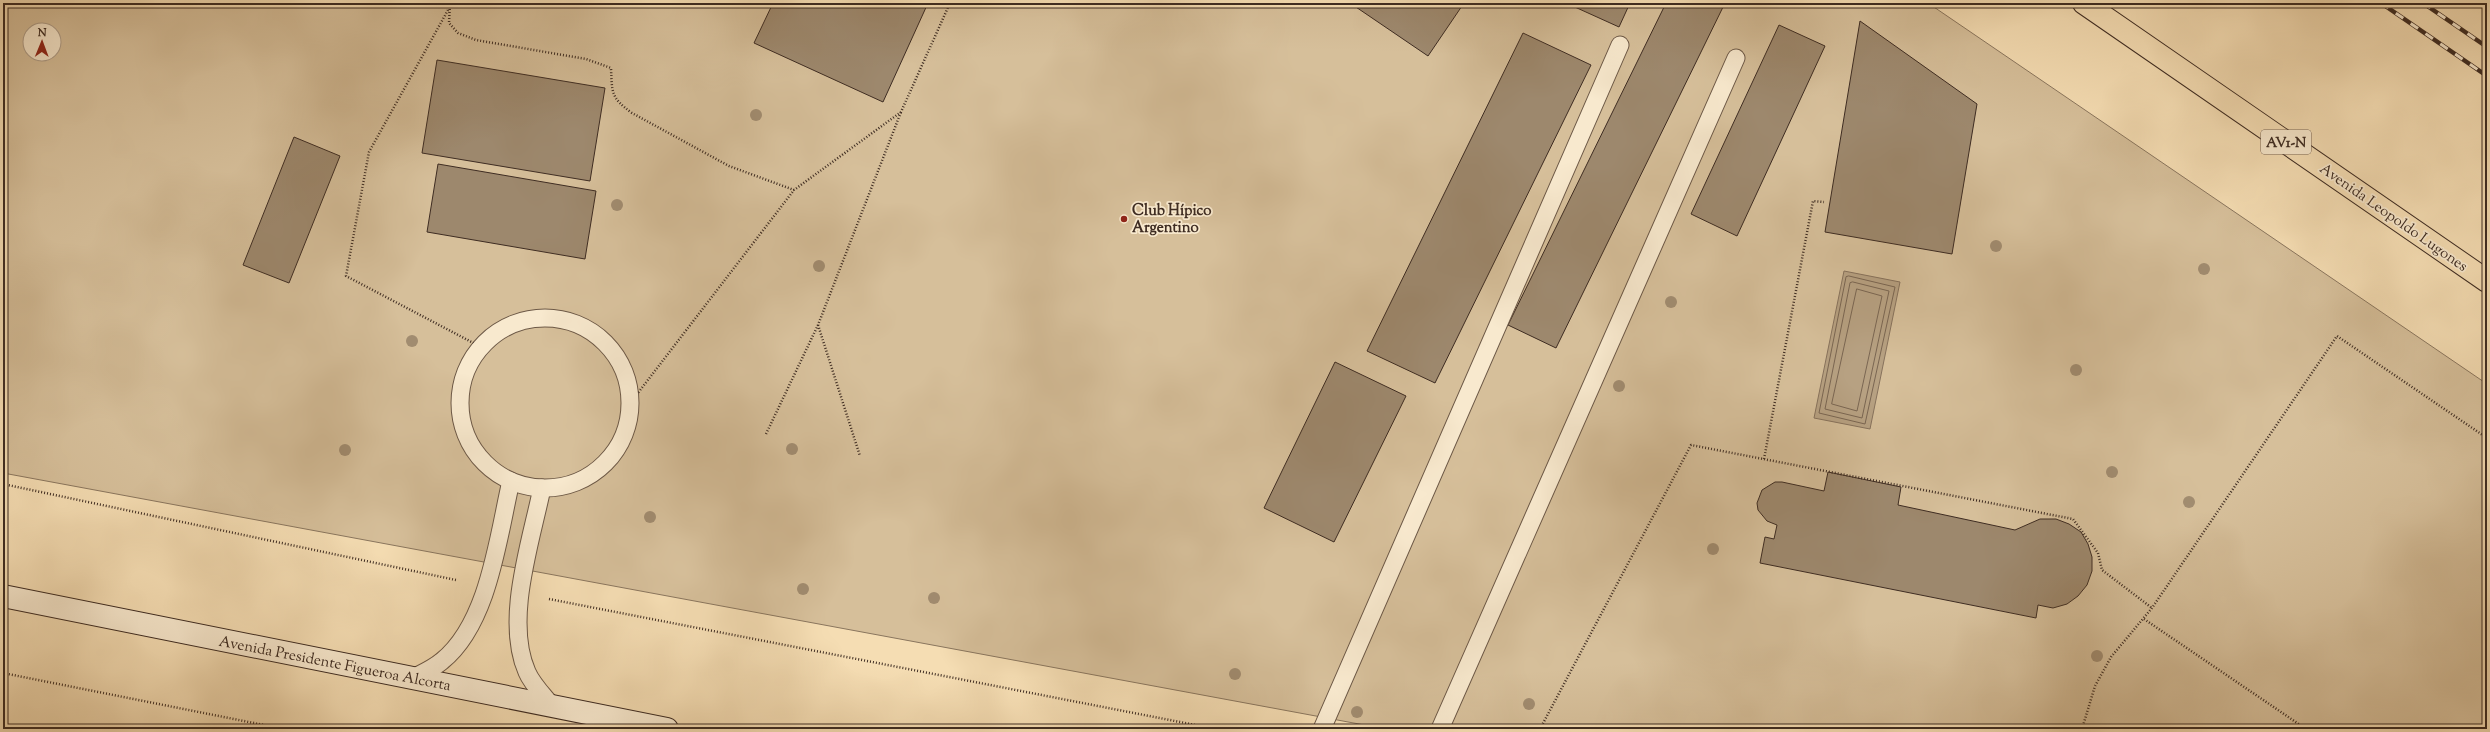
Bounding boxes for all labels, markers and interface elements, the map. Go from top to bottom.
north arrow [22,22,62,62]
text: N [37,25,47,41]
road number: AV1-N [2261,130,2311,154]
street label: Avenida Leopoldo Lugones [2315,159,2472,277]
place label: Club Hípico Argentino [1132,201,1212,239]
marker: Club Hípico Argentino [1119,214,1129,224]
street label: Avenida Presidente Figueroa Alcorta [217,632,452,697]

